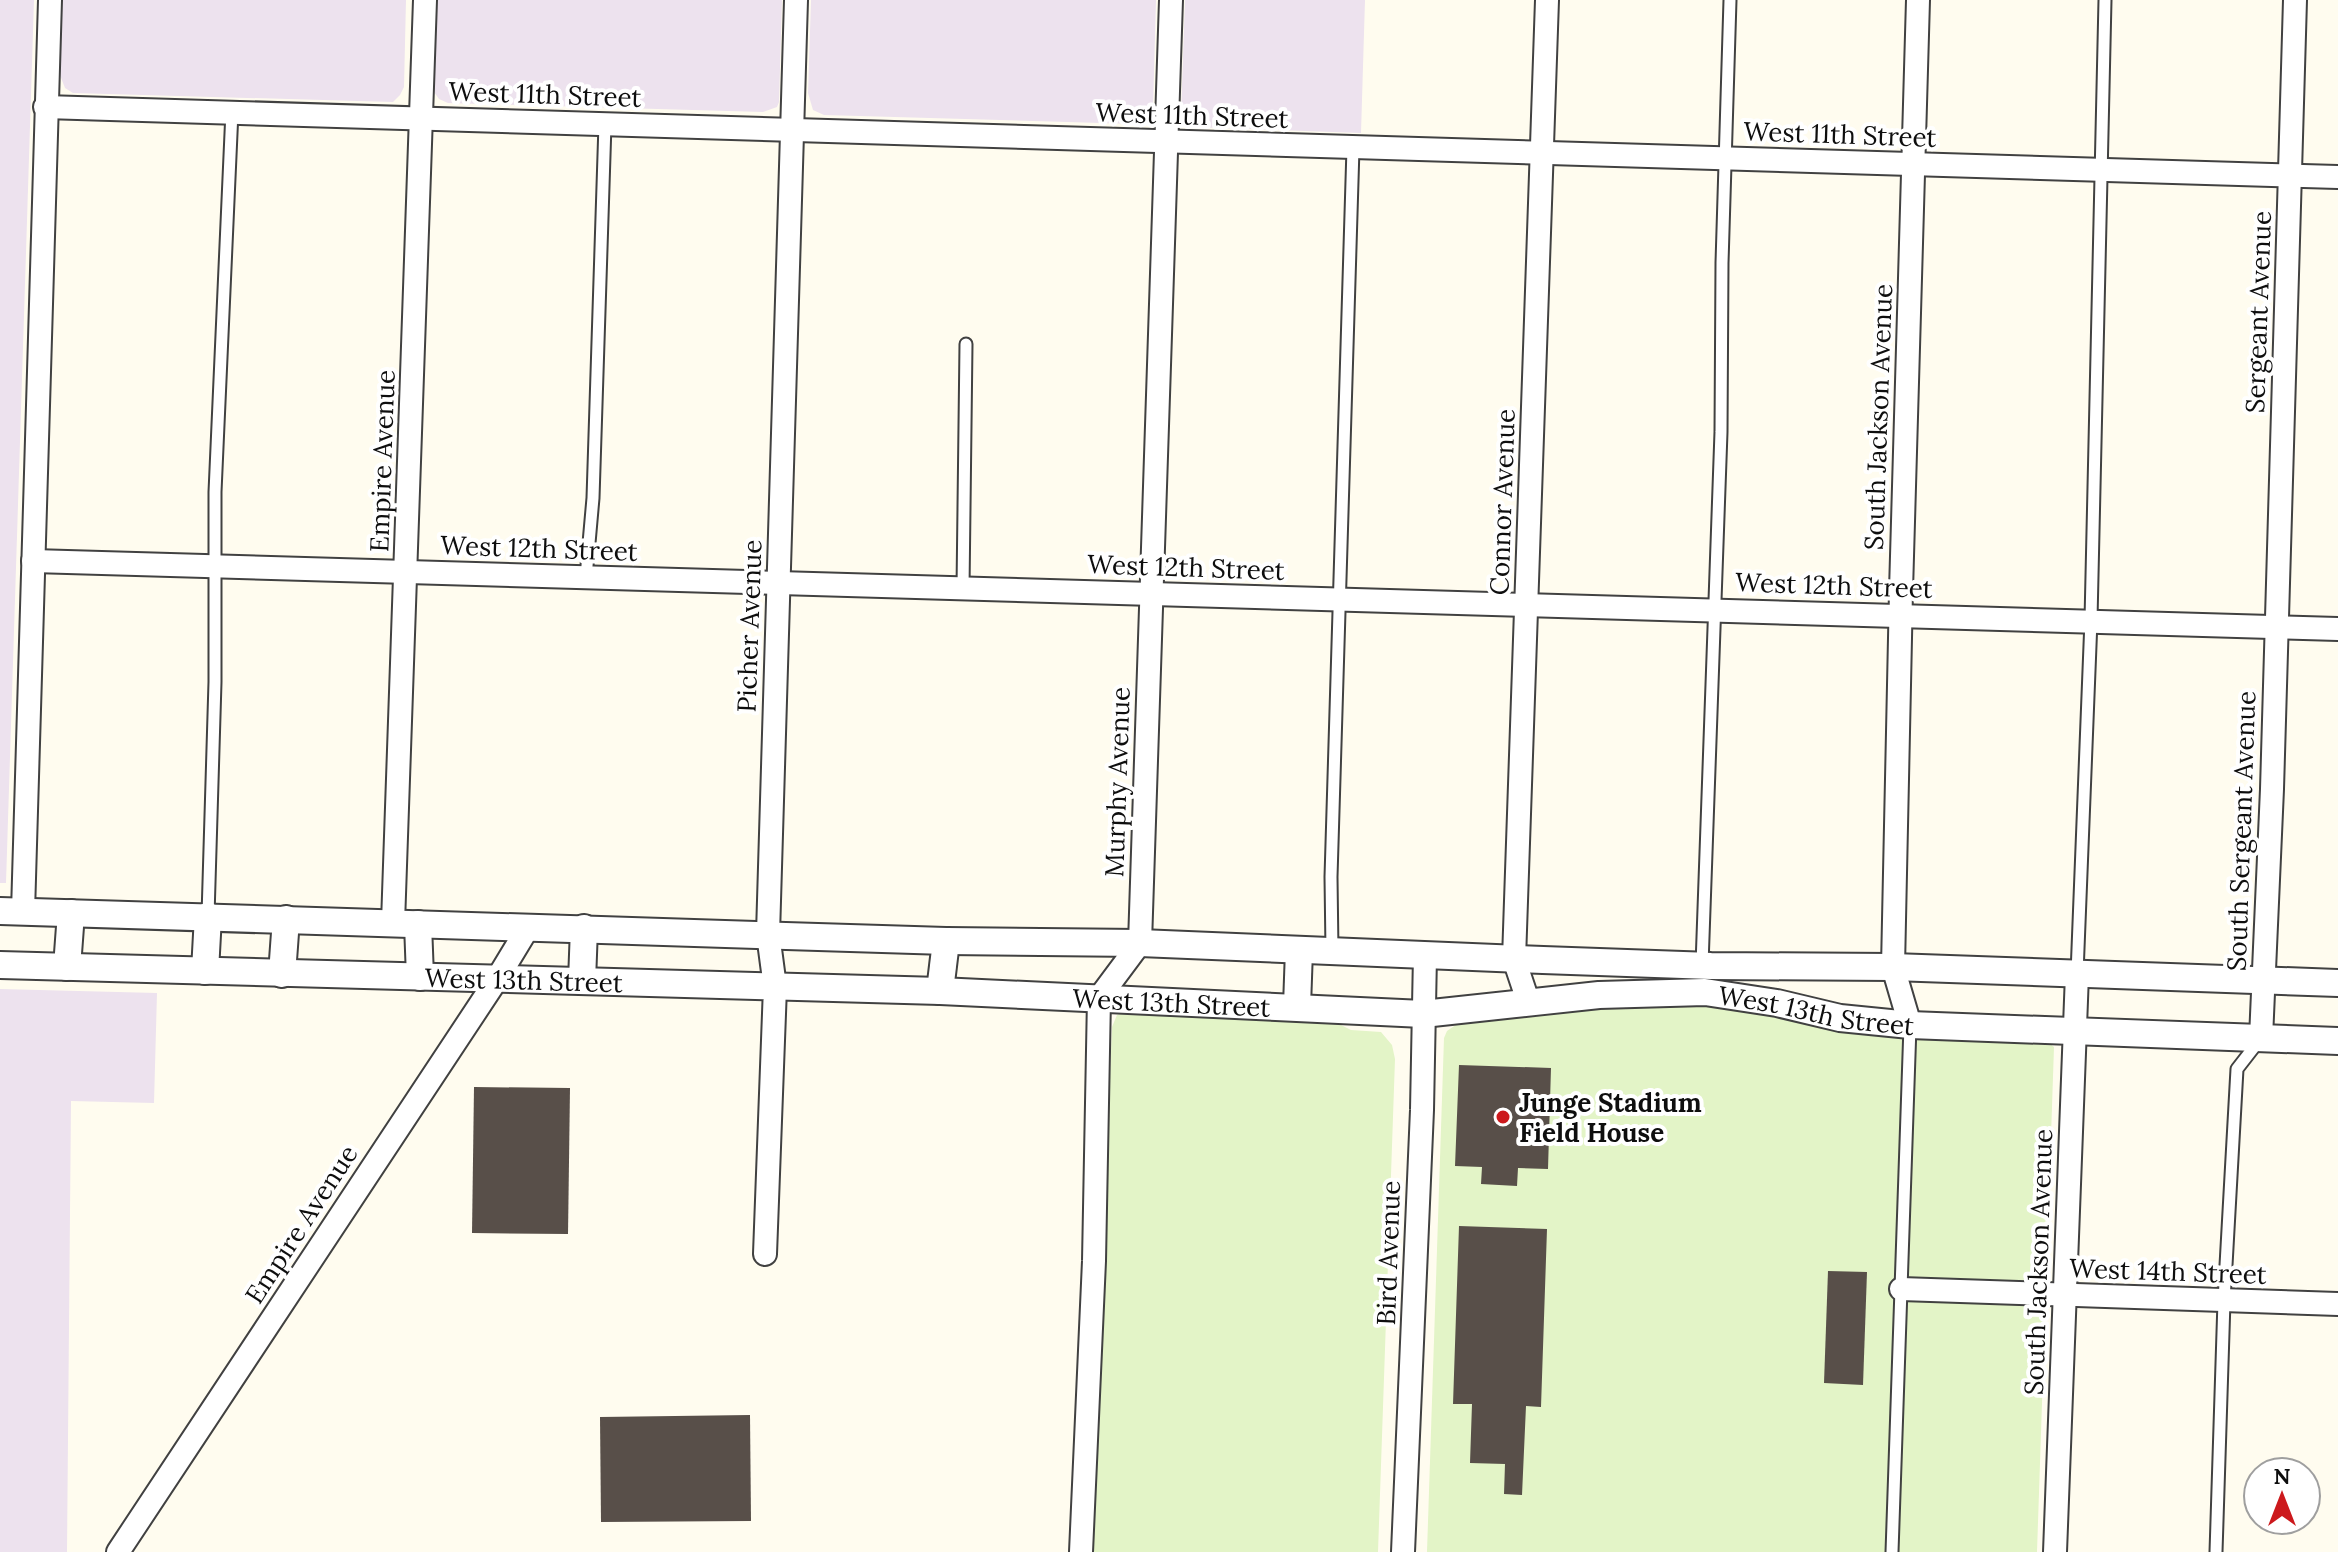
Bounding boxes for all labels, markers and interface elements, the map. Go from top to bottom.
street label: West 11th Street [448,74,642,114]
street label: West 11th Street [1095,95,1289,135]
street label: West 11th Street [1743,114,1937,154]
street label: Sergeant Avenue [2238,210,2278,414]
street label: South Jackson Avenue [1857,283,1899,551]
street label: Empire Avenue [362,369,402,553]
street label: Connor Avenue [1482,408,1522,596]
street label: West 12th Street [440,528,638,568]
street label: Picher Avenue [729,539,769,713]
street label: West 12th Street [1087,547,1285,587]
street label: West 12th Street [1735,565,1933,605]
street label: Murphy Avenue [1097,686,1137,878]
street label: South Sergeant Avenue [2220,690,2262,972]
street label: West 13th Street [424,960,623,999]
street label: West 13th Street [1716,978,1916,1042]
street label: West 13th Street [1072,981,1271,1023]
place label: Junge Stadium Field House [1519,1086,1702,1149]
marker: Junge Stadium Field House [1494,1108,1512,1126]
street label: South Jackson Avenue [2017,1128,2059,1396]
street label: Empire Avenue [237,1138,365,1310]
street label: Bird Avenue [1369,1180,1407,1326]
street label: West 14th Street [2069,1251,2267,1291]
north arrow [2242,1456,2322,1536]
text: N [2273,1462,2291,1490]

